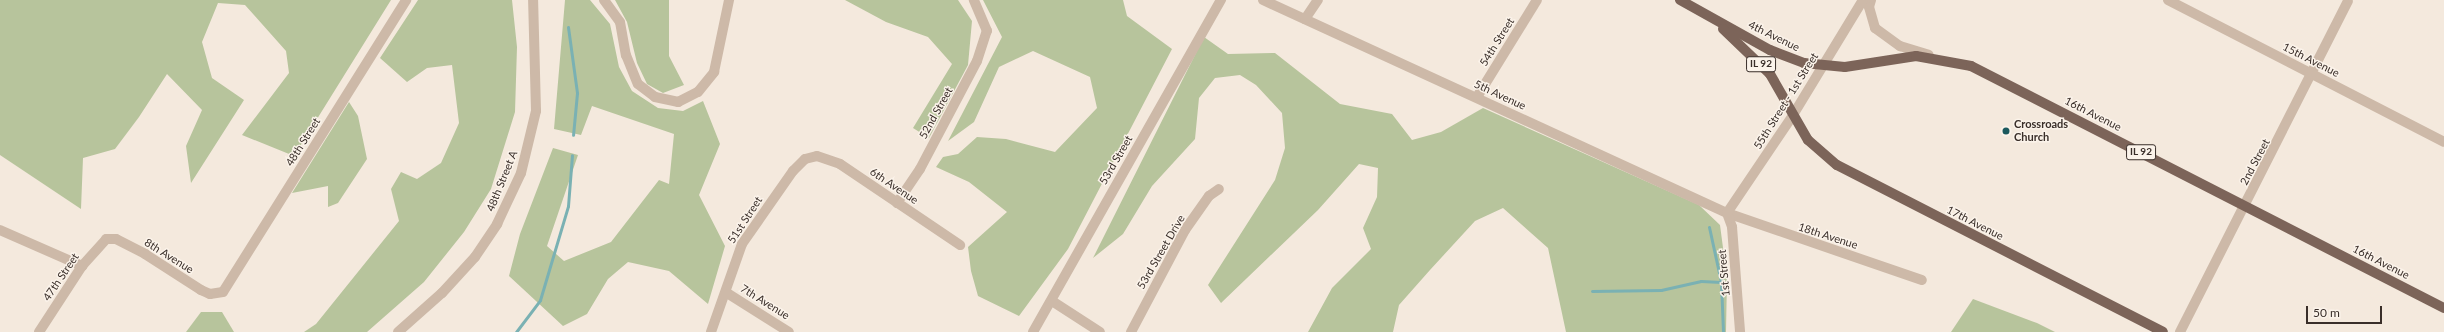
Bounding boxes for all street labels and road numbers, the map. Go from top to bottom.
street label: 54th Street [1477,15,1517,69]
street label: 4th Avenue [1746,18,1802,54]
street label: 15th Avenue [2280,40,2342,80]
street label: 55th Street - 1st Street [1751,50,1821,152]
road number: IL 92 [1745,56,1777,72]
street label: 5th Avenue [1472,77,1528,113]
street label: 52nd Street [916,85,956,141]
street label: 16th Avenue [2062,94,2124,134]
street label: 48th Street [283,115,323,169]
street label: 53rd Street [1097,133,1135,187]
street label: 2nd Street [2237,137,2273,187]
road number: IL 92 [2125,144,2157,160]
street label: 48th Street A [484,148,520,214]
street label: 6th Avenue [867,165,921,207]
street label: 51st Street [725,194,765,246]
street label: 17th Avenue [1944,203,2006,243]
street label: 53rd Street Drive [1134,213,1188,291]
street label: 18th Avenue [1796,220,1860,252]
street label: 8th Avenue [142,236,196,276]
street label: 16th Avenue [2350,242,2412,282]
street label: 1st Street [1715,249,1733,297]
street label: 47th Street [40,251,82,303]
street label: 7th Avenue [738,282,792,322]

